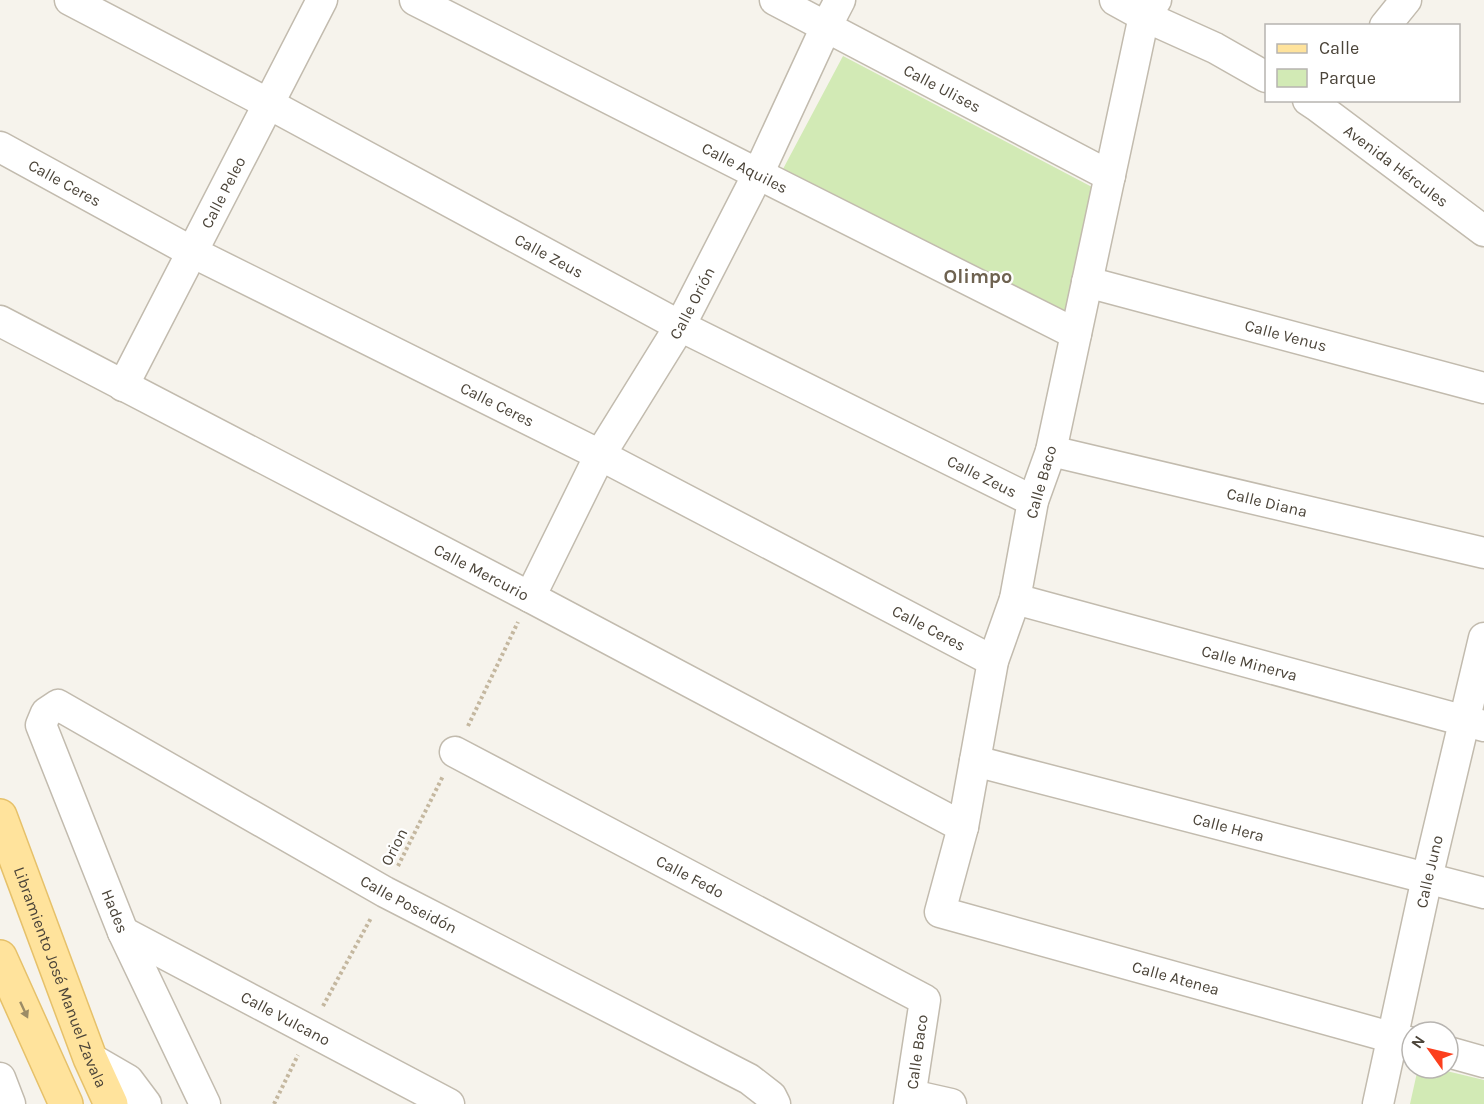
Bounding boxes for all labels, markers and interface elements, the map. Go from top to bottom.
legend [1265,24,1460,102]
text: Calle [1319,37,1359,59]
street label: Calle Ulises [901,60,984,116]
text: Parque [1319,67,1376,89]
street label: Avenida Hércules [1340,120,1452,211]
street label: Calle Aquiles [699,138,791,197]
street label: Calle Peleo [197,153,249,231]
street label: Calle Ceres [25,155,105,210]
street label: Calle Zeus [511,229,587,282]
street label: Calle Orión [665,264,718,343]
district label: Olimpo [944,265,1012,288]
street label: Calle Venus [1243,315,1329,355]
street label: Calle Ceres [457,378,538,430]
street label: Calle Baco [1021,443,1061,521]
street label: Calle Zeus [944,451,1020,501]
street label: Calle Diana [1225,483,1309,521]
street label: Calle Mercurio [431,539,532,604]
street label: Calle Ceres [889,600,969,654]
street label: Calle Minerva [1200,640,1300,685]
street label: Calle Hera [1191,808,1266,845]
street label: Orion [377,825,411,869]
street label: Calle Juno [1411,833,1446,910]
street label: Calle Fedo [653,850,727,902]
street label: Libramiento José Manuel Zavala [10,864,112,1090]
street label: Calle Poseidón [357,871,460,937]
street label: Hades [98,886,132,936]
street label: Calle Atenea [1130,956,1222,999]
street label: Calle Vulcano [238,987,334,1049]
one-way arrow [20,1001,29,1018]
street label: Calle Baco [902,1013,932,1091]
north arrow [1400,1020,1460,1080]
text: N [1407,1032,1429,1052]

